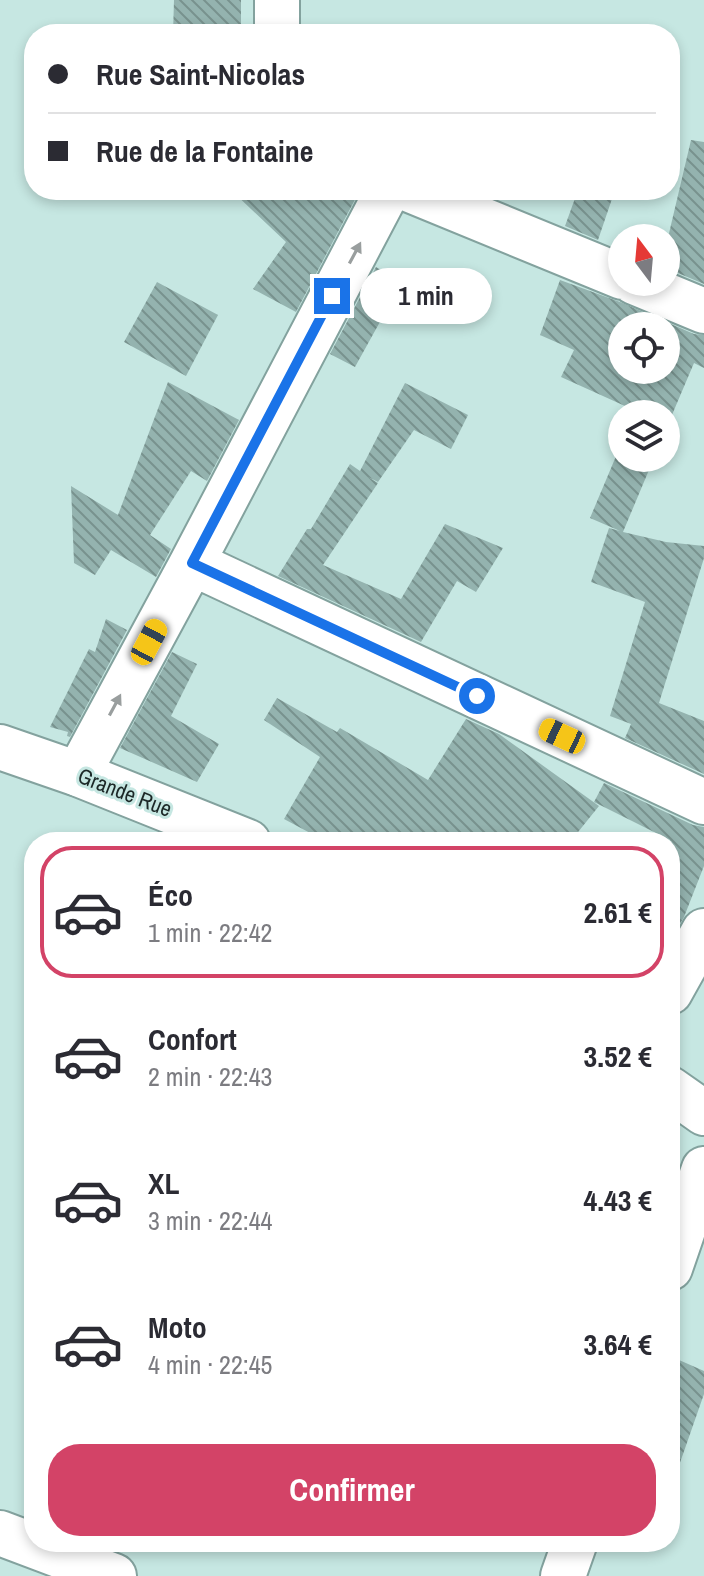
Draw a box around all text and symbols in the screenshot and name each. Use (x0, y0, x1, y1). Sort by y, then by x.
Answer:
text: Rue Saint-Nicolas (96, 54, 305, 94)
text: Rue de la Fontaine (96, 131, 314, 171)
north arrow (608, 224, 680, 296)
map controls (608, 224, 680, 472)
one-way arrow (349, 241, 362, 264)
callout: 1 min (360, 268, 492, 324)
route end (314, 278, 350, 314)
text: 1 min (398, 278, 454, 313)
button: locate (608, 312, 680, 384)
button: layers (608, 400, 680, 472)
car (127, 615, 171, 669)
route start (459, 678, 495, 714)
one-way arrow (108, 694, 122, 716)
car (535, 715, 589, 757)
street label: Grande Rue (74, 760, 176, 824)
text: Éco (148, 875, 193, 915)
icon: car (52, 876, 124, 948)
text: 2.61 € (584, 892, 652, 932)
text: 1 min · 22:42 (148, 915, 272, 950)
text: Confort (148, 1019, 237, 1059)
icon: car (52, 1020, 124, 1092)
text: 3.52 € (584, 1036, 652, 1076)
text: 2 min · 22:43 (148, 1059, 272, 1094)
text: XL (148, 1163, 179, 1203)
icon: car (52, 1164, 124, 1236)
text: 4.43 € (584, 1180, 652, 1220)
text: 3 min · 22:44 (148, 1203, 272, 1238)
text: Moto (148, 1307, 207, 1347)
icon: car (52, 1308, 124, 1380)
text: 3.64 € (584, 1324, 652, 1364)
text: 4 min · 22:45 (148, 1347, 272, 1382)
button: Confirmer (48, 1444, 656, 1536)

